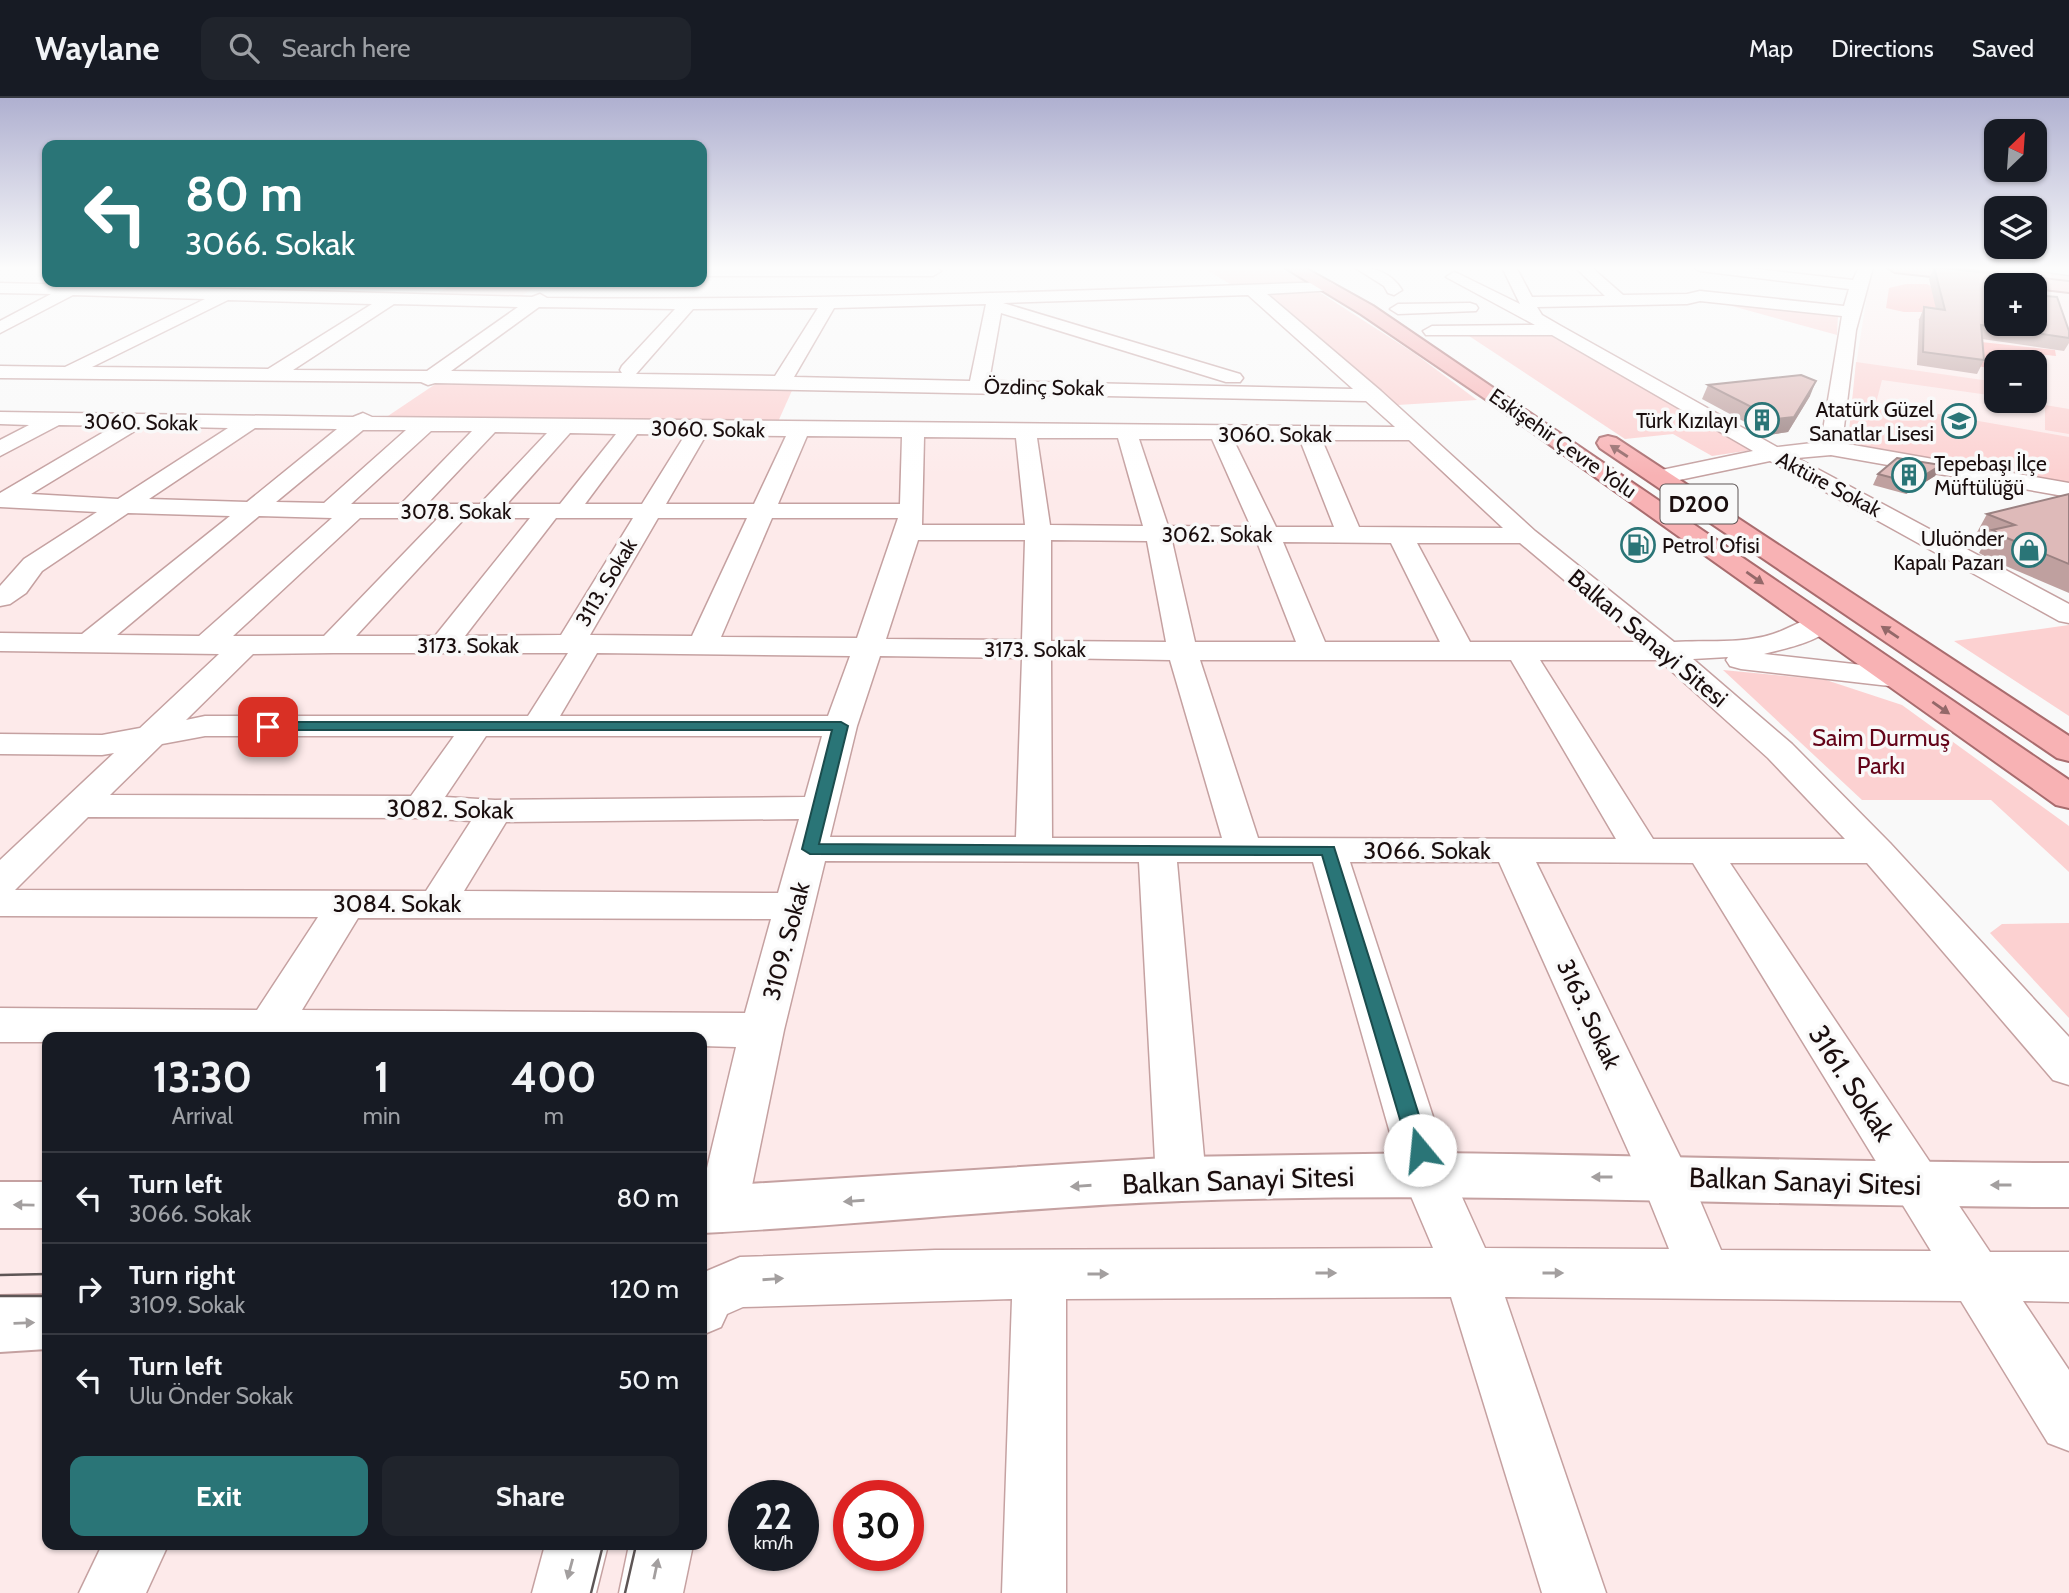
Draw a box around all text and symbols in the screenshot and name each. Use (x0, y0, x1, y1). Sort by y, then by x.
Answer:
search box (201, 17, 691, 80)
text: Waylane (35, 28, 159, 68)
icon: search (225, 29, 263, 67)
text: Search here (281, 32, 411, 64)
text: Map (1749, 34, 1793, 63)
text: Directions (1831, 34, 1934, 63)
text: Saved (1972, 34, 2034, 63)
north arrow (1984, 119, 2048, 182)
map controls (1984, 119, 2047, 413)
text: 80 m (185, 164, 303, 223)
icon: left (70, 168, 161, 259)
button: layers (1984, 196, 2047, 259)
text: 3066. Sokak (185, 224, 355, 263)
button: + (1984, 273, 2047, 336)
button: − (1984, 350, 2047, 413)
street label: Özdinç Sokak (984, 373, 1105, 401)
street label: Eskişehir Çevre Yolu (1485, 383, 1641, 503)
place label: Atatürk Güzel Sanatlar Lisesi (1809, 397, 1934, 446)
building icon: Türk Kızılayı (1743, 401, 1781, 439)
school or university icon: Atatürk Güzel Sanatlar Lisesi (1940, 402, 1978, 440)
place label: Türk Kızılayı (1636, 408, 1738, 433)
street label: 3060. Sokak (84, 409, 199, 436)
street label: 3060. Sokak (651, 416, 766, 443)
street label: 3060. Sokak (1218, 422, 1333, 447)
one-way arrow (1610, 444, 1629, 457)
street label: Aktüre Sokak (1772, 446, 1886, 522)
place label: Tepebaşı İlçe Müftülüğü (1934, 451, 2047, 500)
building icon: Tepebaşı İlçe Müftülüğü (1890, 456, 1928, 494)
road number: D200 (1660, 484, 1738, 524)
street label: 3078. Sokak (401, 499, 512, 524)
street label: 3062. Sokak (1162, 522, 1273, 547)
fuel station icon: Petrol Ofisi (1619, 526, 1657, 564)
place label: Uluönder Kapalı Pazarı (1893, 526, 2004, 575)
shop icon: Uluönder Kapalı Pazarı (2010, 531, 2048, 569)
street label: 3113. Sokak (570, 533, 642, 630)
place label: Petrol Ofisi (1662, 533, 1760, 558)
street label: Balkan Sanayi Sitesi (1562, 563, 1734, 713)
one-way arrow (1746, 571, 1764, 585)
one-way arrow (1880, 625, 1900, 638)
street label: 3173. Sokak (417, 633, 519, 658)
street label: 3173. Sokak (984, 637, 1086, 662)
pin (238, 697, 298, 757)
one-way arrow (1932, 701, 1950, 715)
icon: arrive (249, 708, 287, 746)
park label: Saim Durmuş Parkı (1812, 723, 1950, 780)
street label: 3082. Sokak (386, 793, 514, 825)
street label: 3066. Sokak (1363, 836, 1491, 865)
street label: 3109. Sokak (756, 878, 816, 1003)
street label: 3084. Sokak (333, 889, 461, 918)
street label: 3163. Sokak (1551, 954, 1627, 1074)
street label: 3161. Sokak (1802, 1019, 1902, 1148)
text: 13:30 (152, 1051, 252, 1103)
text: 1 (374, 1051, 389, 1103)
text: 400 (511, 1051, 597, 1103)
text: Arrival (172, 1102, 233, 1130)
text: min (363, 1102, 401, 1130)
text: m (544, 1102, 564, 1130)
position arrow (1383, 1113, 1457, 1187)
street label: Balkan Sanayi Sitesi (1121, 1159, 1355, 1201)
street label: Balkan Sanayi Sitesi (1688, 1160, 1922, 1202)
text: Turn left (129, 1168, 222, 1200)
one-way arrow (1591, 1171, 1613, 1183)
icon: left (70, 1179, 108, 1217)
one-way arrow (1990, 1179, 2012, 1191)
one-way arrow (1069, 1181, 1091, 1192)
text: 80 m (616, 1182, 679, 1214)
one-way arrow (842, 1196, 864, 1207)
one-way arrow (12, 1199, 34, 1211)
text: 3066. Sokak (129, 1200, 251, 1228)
text: Turn right (129, 1259, 235, 1291)
one-way arrow (1315, 1267, 1337, 1279)
one-way arrow (1543, 1267, 1565, 1279)
one-way arrow (1088, 1268, 1110, 1280)
icon: right (70, 1270, 108, 1308)
text: 120 m (610, 1273, 679, 1305)
one-way arrow (762, 1273, 784, 1284)
text: 3109. Sokak (129, 1291, 245, 1319)
one-way arrow (13, 1317, 35, 1328)
text: Turn left (129, 1350, 222, 1382)
icon: left (70, 1361, 108, 1399)
text: 50 m (618, 1364, 679, 1396)
text: Ulu Önder Sokak (129, 1382, 293, 1410)
button: Exit (70, 1456, 368, 1536)
button: Share (382, 1456, 679, 1536)
speed limit sign: 30 (833, 1480, 924, 1571)
text: 22 (755, 1495, 792, 1538)
text: km/h (754, 1532, 793, 1554)
one-way arrow (651, 1558, 662, 1580)
one-way arrow (565, 1559, 575, 1580)

